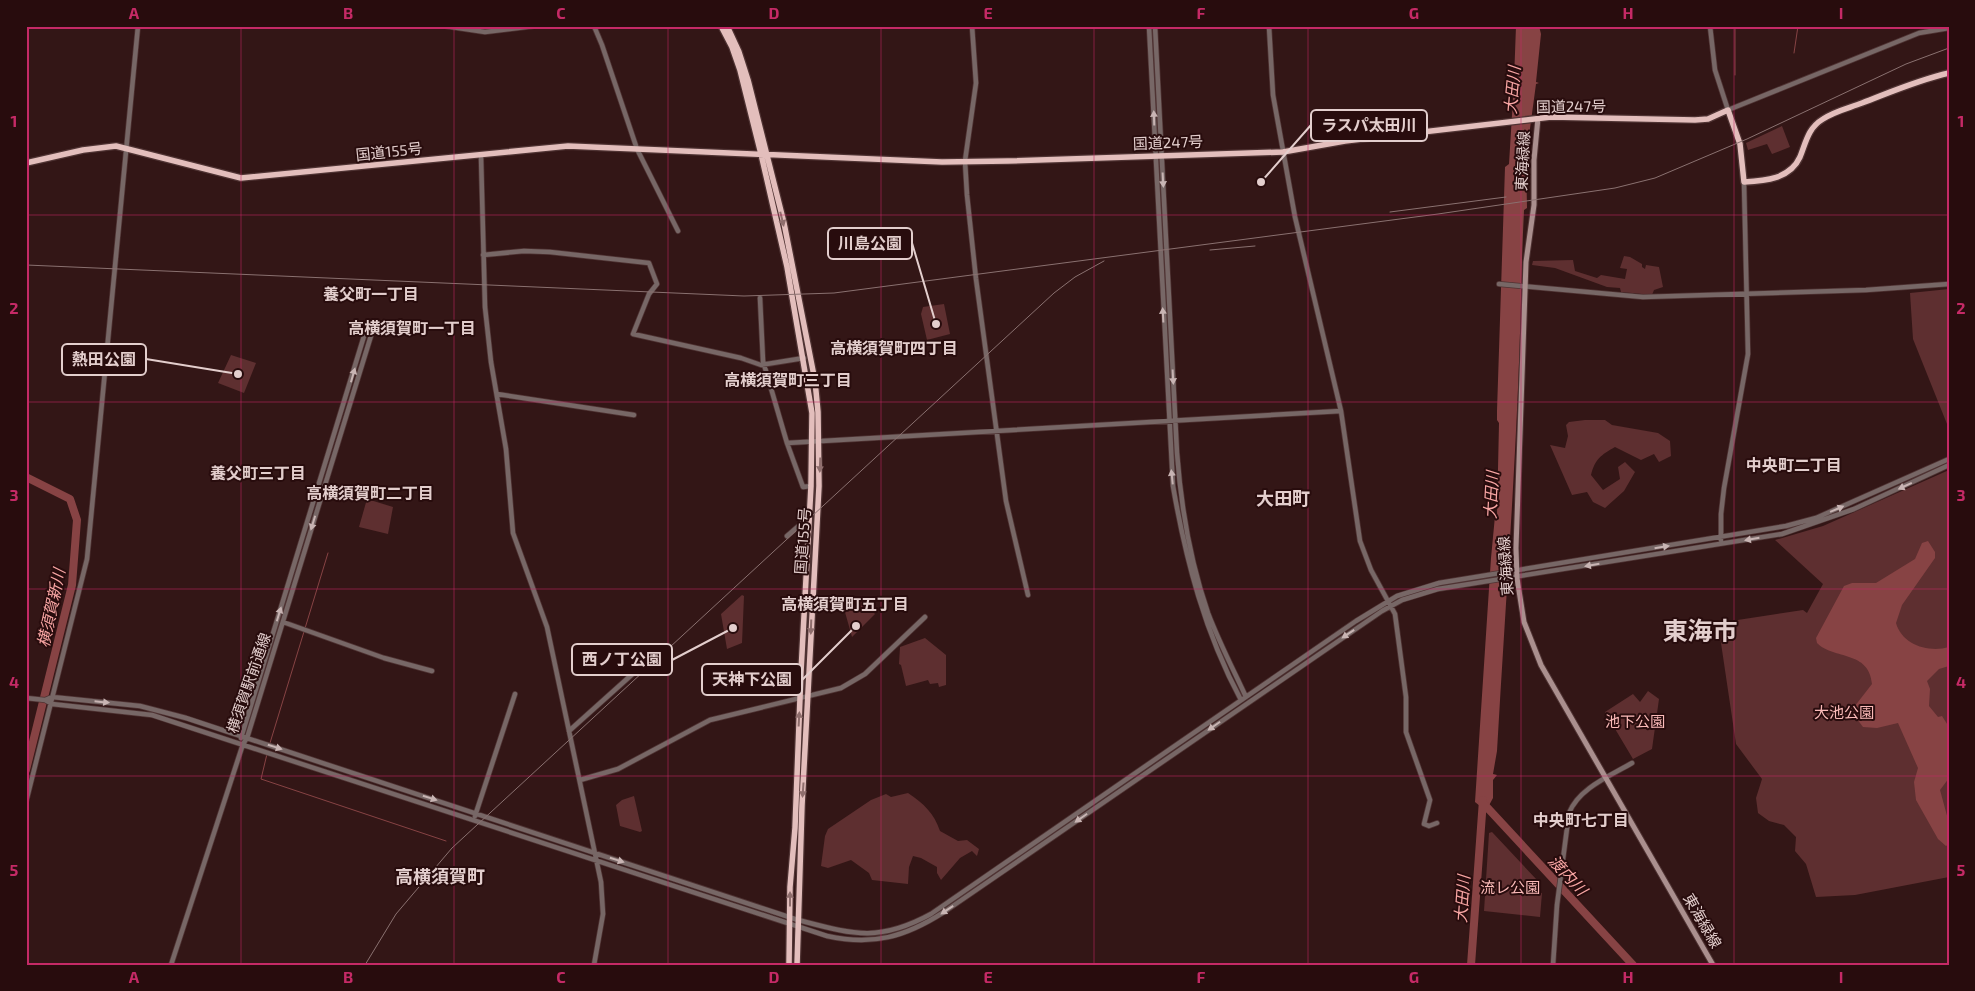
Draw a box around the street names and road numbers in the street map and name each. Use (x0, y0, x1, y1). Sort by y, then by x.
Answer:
street label: 国道247号 (1536, 96, 1606, 116)
street label: 東海緑線 (1511, 131, 1533, 191)
street label: 国道247号 (1133, 132, 1203, 152)
street label: 国道155号 (355, 139, 423, 163)
street label: 国道155号 (791, 507, 813, 575)
street label: 東海緑線 (1494, 536, 1516, 597)
street label: 横須賀駅前通線 (222, 630, 274, 735)
street label: 東海緑線 (1680, 890, 1726, 951)

